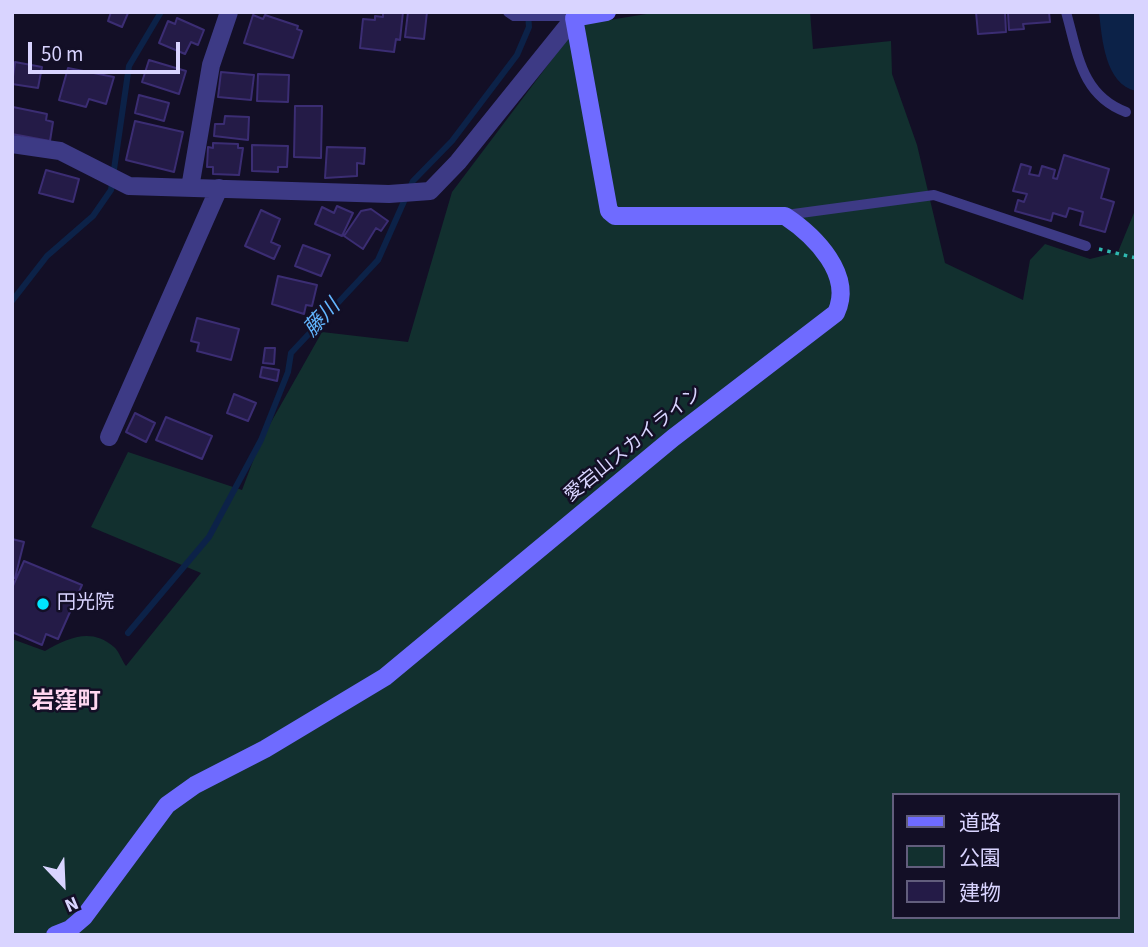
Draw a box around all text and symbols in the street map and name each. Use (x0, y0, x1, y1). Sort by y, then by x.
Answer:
scale bar (32, 28, 184, 72)
text: 50 m (41, 39, 83, 69)
water label: 藤川 (299, 295, 347, 343)
street label: 愛宕山スカイライン (560, 382, 708, 508)
place label: 円光院 (57, 593, 114, 615)
marker: 円光院 (35, 596, 51, 612)
district label: 岩窪町 (32, 689, 100, 717)
legend (892, 793, 1120, 919)
text: 道路 (959, 808, 1001, 838)
text: 公園 (959, 843, 1001, 873)
north arrow (28, 849, 98, 919)
text: 建物 (959, 878, 1001, 908)
text: N (60, 889, 83, 919)

